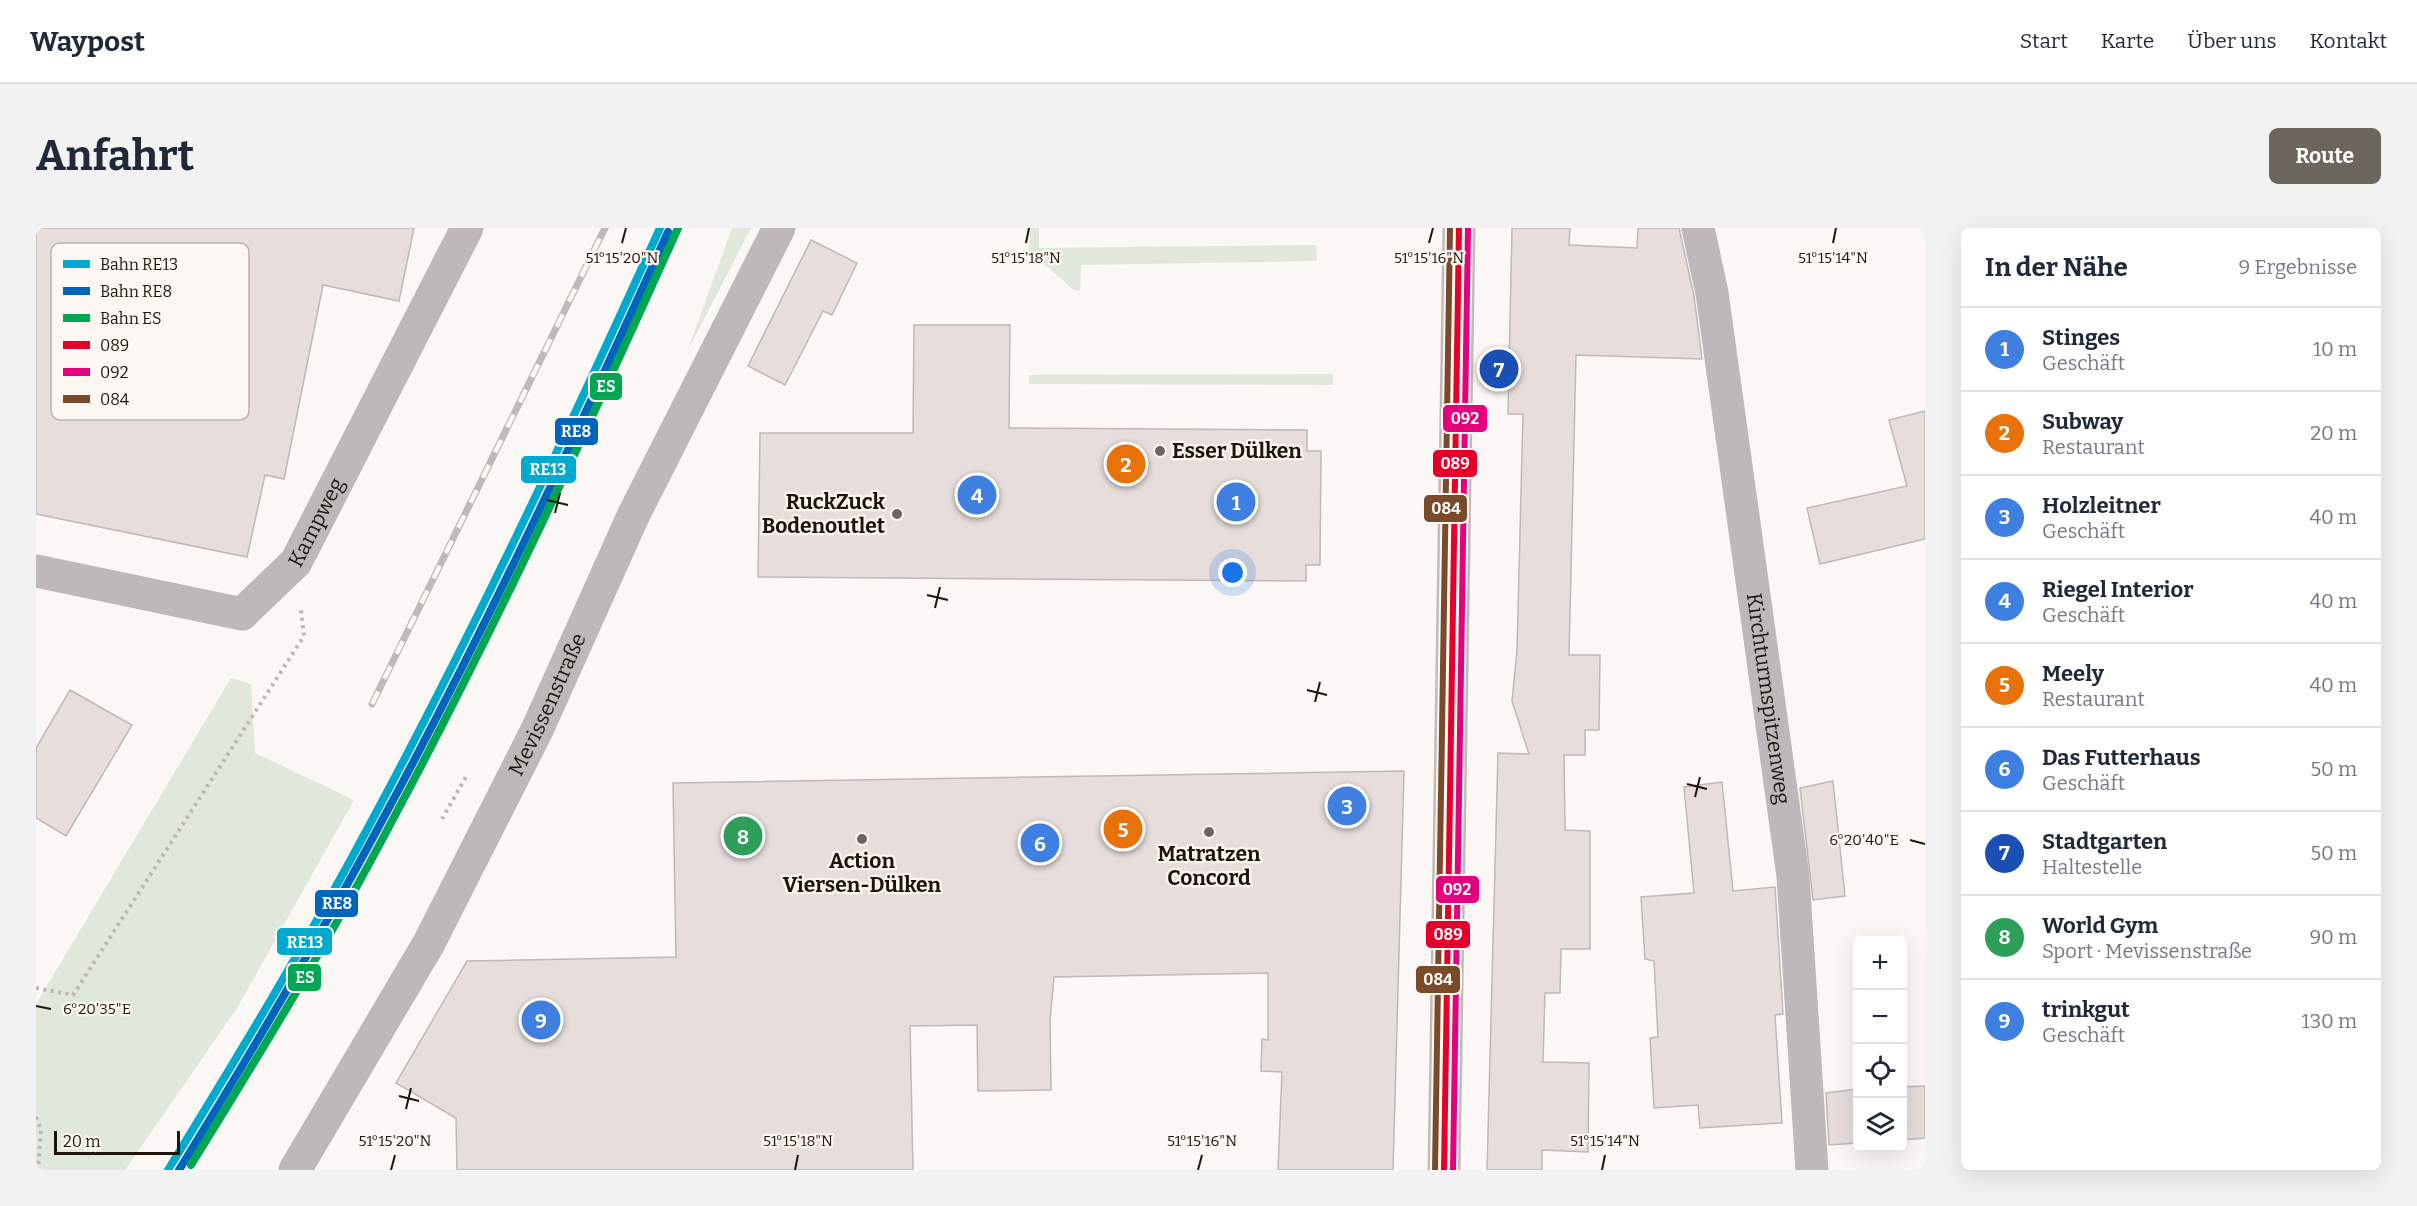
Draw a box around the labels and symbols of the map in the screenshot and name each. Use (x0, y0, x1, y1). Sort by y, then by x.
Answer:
legend (51, 243, 249, 420)
text: 51°15'20"N (586, 249, 659, 267)
text: 51°15'18"N (991, 249, 1061, 267)
text: 51°15'16"N (1394, 249, 1464, 267)
text: 51°15'14"N (1798, 249, 1868, 267)
text: Bahn RE13 (100, 255, 178, 274)
text: Bahn RE8 (100, 282, 172, 301)
text: Bahn ES (100, 309, 162, 328)
text: 089 (100, 336, 129, 355)
pin: 7 (1480, 346, 1518, 392)
text: 092 (100, 363, 128, 382)
line badge: ES (589, 372, 623, 401)
text: ES (596, 377, 616, 396)
text: 084 (100, 390, 130, 409)
line badge: 092 (1442, 404, 1488, 433)
text: 092 (1451, 409, 1479, 428)
line badge: RE8 (554, 417, 599, 446)
text: RE8 (561, 422, 591, 441)
place label: Esser Dülken (1172, 438, 1302, 464)
pin: 2 (1106, 442, 1146, 486)
marker: Esser Dülken (1153, 444, 1167, 458)
line badge: 089 (1432, 449, 1478, 478)
text: 089 (1440, 454, 1470, 473)
line badge: RE13 (520, 455, 577, 484)
text: RE13 (530, 460, 566, 479)
pin: 4 (958, 472, 996, 518)
street label: Kampweg (283, 473, 350, 572)
pin: 1 (1216, 480, 1256, 524)
place label: RuckZuck Bodenoutlet (762, 489, 886, 539)
line badge: 084 (1423, 494, 1468, 523)
text: 084 (1431, 499, 1461, 518)
marker: RuckZuck Bodenoutlet (890, 507, 904, 521)
your location (1218, 558, 1247, 587)
street label: Kirchturmspitzenweg (1741, 591, 1796, 806)
street label: Mevissenstraße (503, 629, 592, 780)
pin: 3 (1328, 784, 1366, 828)
pin: 5 (1104, 806, 1142, 852)
pin: 8 (724, 814, 762, 858)
pin: 6 (1020, 820, 1060, 866)
marker: Matratzen Concord (1202, 825, 1216, 839)
text: 6°20'40"E (1829, 831, 1899, 849)
marker: Action Viersen-Dülken (855, 832, 869, 846)
place label: Matratzen Concord (1157, 841, 1261, 891)
place label: Action Viersen-Dülken (783, 848, 942, 898)
line badge: 092 (1435, 875, 1480, 904)
text: 092 (1443, 880, 1471, 899)
line badge: RE8 (314, 889, 359, 918)
text: RE8 (322, 894, 352, 913)
line badge: 089 (1425, 920, 1471, 949)
text: 089 (1433, 925, 1463, 944)
line badge: RE13 (276, 927, 333, 956)
text: RE13 (287, 933, 323, 952)
line badge: ES (287, 963, 322, 992)
line badge: 084 (1415, 965, 1461, 994)
text: ES (295, 968, 315, 987)
text: 084 (1423, 970, 1453, 989)
pin: 9 (522, 998, 560, 1042)
text: 6°20'35"E (63, 1000, 131, 1018)
scale bar (54, 1128, 180, 1156)
text: 51°15'20"N (359, 1132, 432, 1150)
text: 51°15'18"N (763, 1132, 833, 1150)
text: 51°15'16"N (1167, 1132, 1237, 1150)
text: 51°15'14"N (1570, 1132, 1640, 1150)

